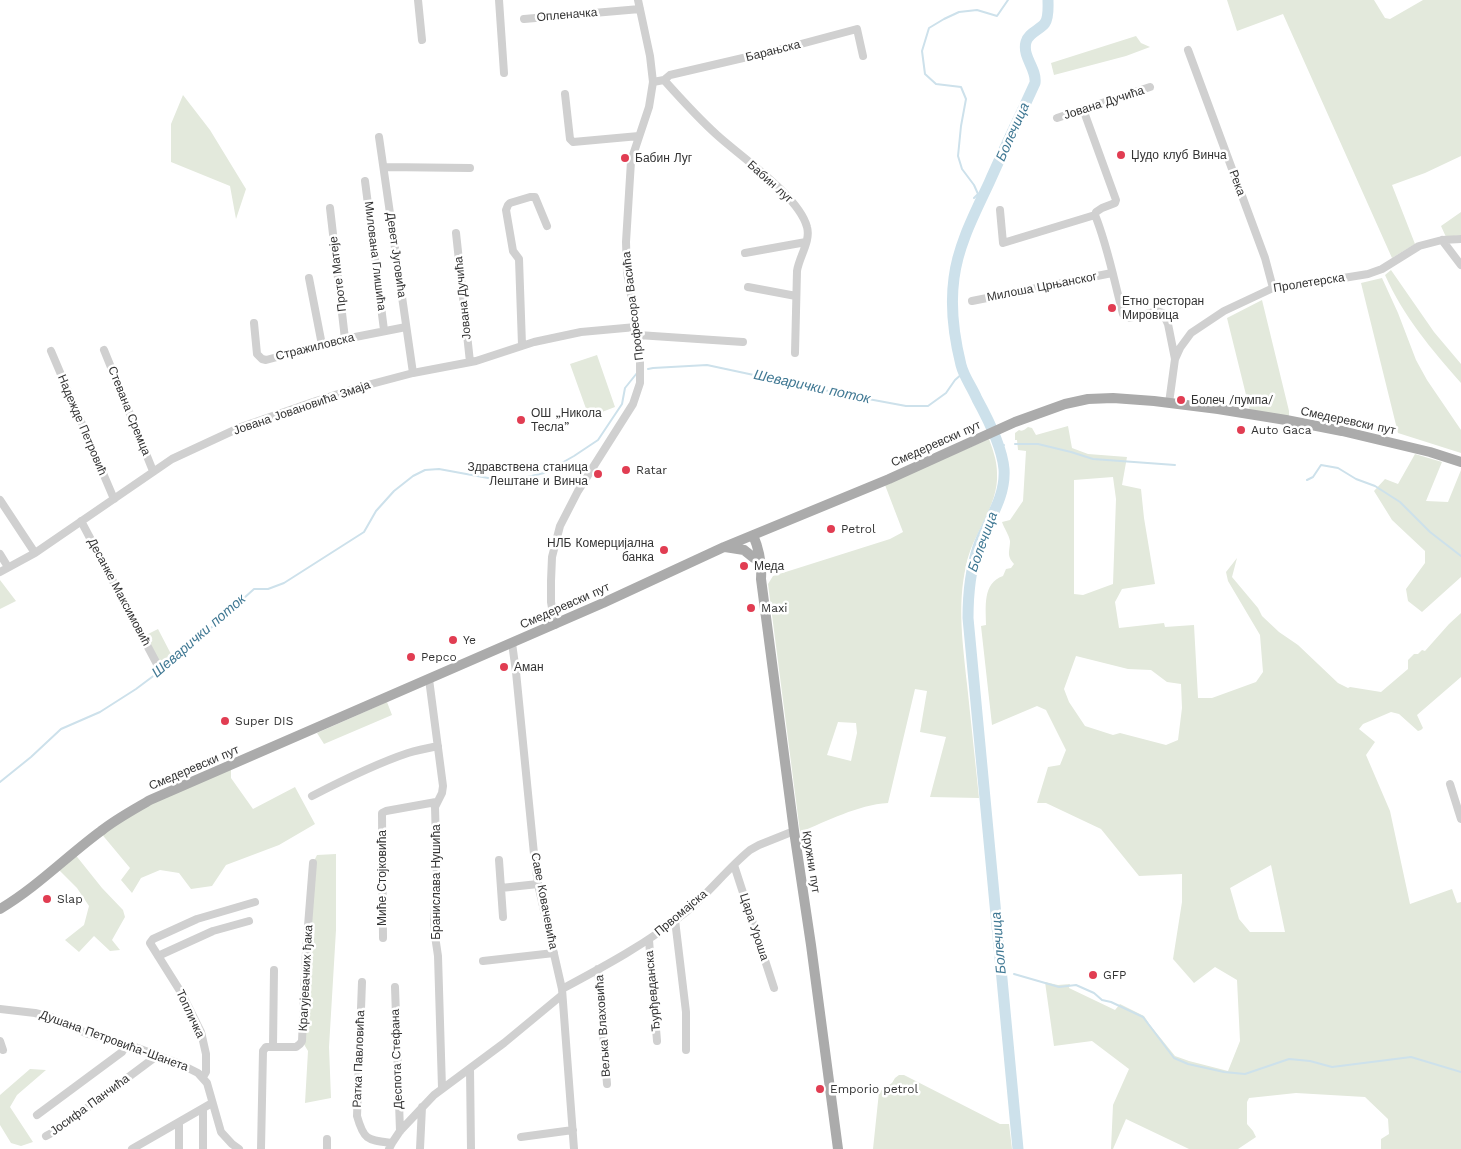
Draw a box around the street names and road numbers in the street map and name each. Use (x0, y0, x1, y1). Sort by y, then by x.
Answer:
street label: Опленачка (536, 5, 598, 25)
street label: Барањска (744, 37, 802, 65)
street label: Јована Дучића (1062, 83, 1146, 123)
street label: Бабин луг (744, 158, 796, 206)
street label: Река (1226, 168, 1248, 198)
street label: Милована Глишића (361, 201, 389, 311)
street label: Девет Југовића (383, 211, 409, 299)
street label: Проте Матеје (326, 236, 350, 312)
street label: Професора Васића (619, 251, 647, 361)
street label: Јована Дучића (451, 256, 475, 340)
street label: Милоша Црњанског (986, 269, 1098, 305)
street label: Пролетерска (1272, 270, 1346, 296)
street label: Стражиловска (274, 330, 356, 364)
street label: Стевана Сремца (105, 364, 153, 458)
street label: Надежде Петровић (54, 372, 110, 478)
street label: Јована Јовановића Змаја (232, 378, 372, 438)
street label: Смедеревски пут (1299, 404, 1397, 438)
street label: Смедеревски пут (889, 418, 983, 470)
street label: Десанке Максимовић (85, 536, 153, 648)
street label: Смедеревски пут (518, 580, 612, 632)
street label: Смедеревски пут (147, 742, 241, 794)
street label: Бранислава Нушића (429, 824, 443, 940)
street label: Миће Стојковића (375, 830, 389, 926)
street label: Кружни пут (799, 830, 823, 894)
street label: Саве Ковачевића (528, 851, 560, 951)
street label: Првомајска (652, 887, 710, 939)
street label: Цара Уроша (736, 891, 772, 963)
street label: Крагујевачких ђака (296, 924, 316, 1032)
street label: Ђурђевданска (642, 950, 664, 1032)
street label: Вељка Влаховића (592, 974, 614, 1078)
street label: Топличка (173, 988, 207, 1040)
street label: Душана Петровића-Шанета (38, 1007, 190, 1075)
street label: Деспота Стефана (388, 1009, 406, 1109)
street label: Ратка Павловића (350, 1010, 368, 1108)
street label: Јосифа Панчића (48, 1071, 132, 1139)

